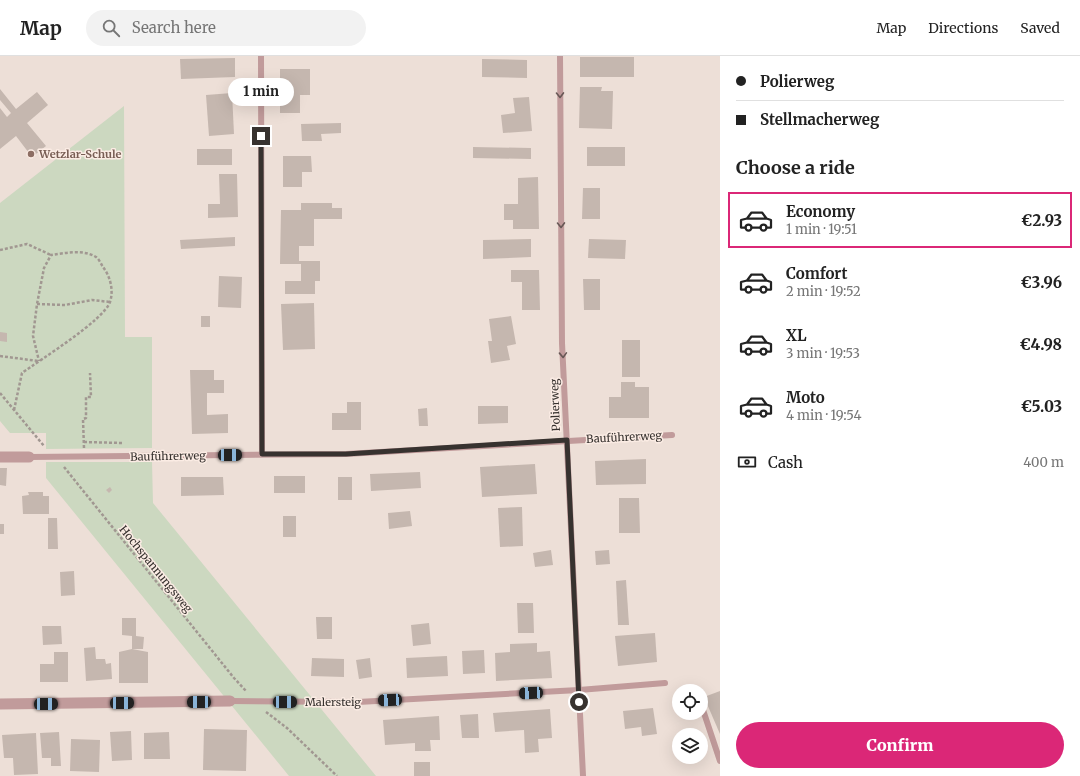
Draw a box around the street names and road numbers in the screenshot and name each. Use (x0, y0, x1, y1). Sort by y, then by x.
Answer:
street label: Polierweg (547, 378, 563, 432)
street label: Bauführerweg (586, 428, 663, 446)
street label: Bauführerweg (130, 448, 206, 464)
street label: Hochspannungsweg (117, 523, 196, 616)
street label: Malersteig (305, 695, 361, 709)

